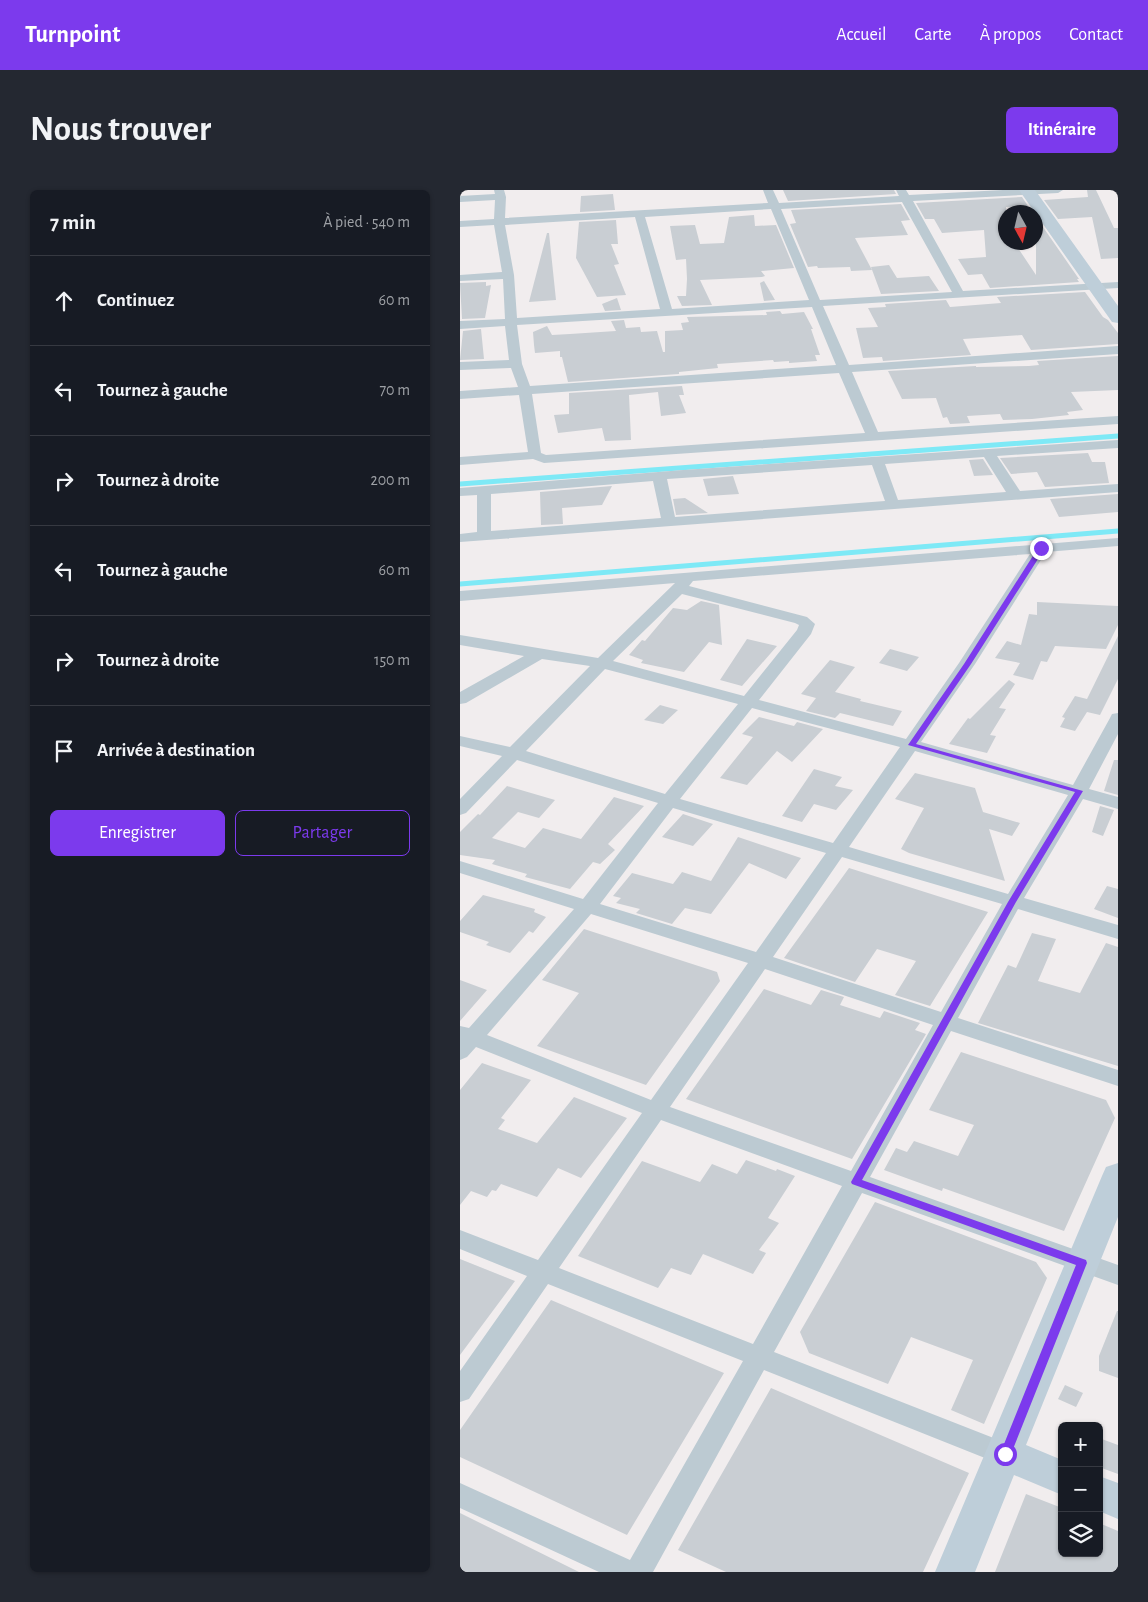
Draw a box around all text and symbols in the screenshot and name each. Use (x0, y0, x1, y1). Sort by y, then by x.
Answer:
text: Turnpoint (25, 23, 120, 47)
text: Accueil (836, 26, 887, 44)
text: Carte (915, 26, 952, 44)
text: À propos (980, 26, 1041, 44)
text: Contact (1069, 26, 1123, 44)
button: Itinéraire (1006, 107, 1118, 153)
text: Nous trouver (30, 112, 211, 147)
north arrow (998, 205, 1043, 250)
text: 7 min (50, 212, 96, 233)
text: À pied · 540 m (323, 214, 410, 230)
icon: ahead (50, 287, 78, 315)
text: Continuez (97, 291, 174, 310)
text: 60 m (379, 292, 410, 308)
icon: left (50, 377, 78, 405)
text: Tournez à gauche (97, 381, 228, 400)
text: 70 m (379, 382, 410, 398)
icon: right (50, 467, 78, 495)
text: Tournez à droite (97, 471, 219, 490)
text: 200 m (370, 472, 410, 488)
route end (1030, 537, 1053, 560)
icon: left (50, 557, 78, 585)
text: Tournez à gauche (97, 561, 228, 580)
text: 60 m (379, 562, 410, 578)
icon: right (50, 647, 78, 675)
text: Tournez à droite (97, 651, 219, 670)
text: 150 m (374, 652, 410, 668)
icon: arrive (50, 737, 78, 765)
text: Arrivée à destination (97, 741, 255, 760)
button: Enregistrer (50, 810, 225, 856)
button: Partager (235, 810, 410, 856)
map controls (1058, 1422, 1103, 1557)
button: + (1058, 1422, 1103, 1467)
route start (994, 1443, 1017, 1466)
button: − (1058, 1467, 1103, 1512)
button: layers (1058, 1512, 1103, 1557)

